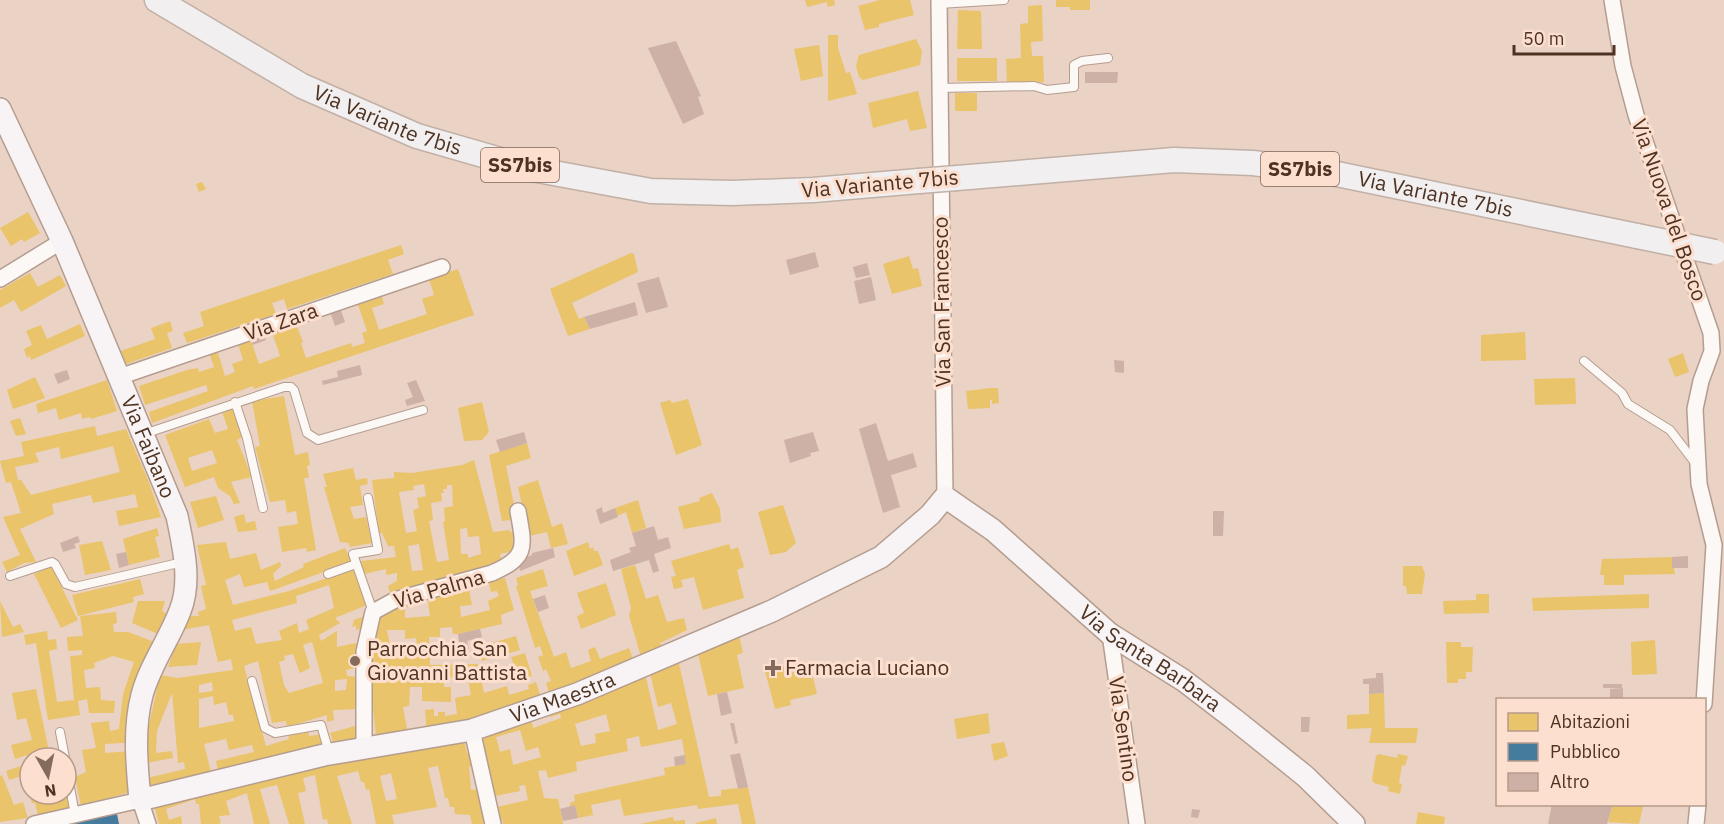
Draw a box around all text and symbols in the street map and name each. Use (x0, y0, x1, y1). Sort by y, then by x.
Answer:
scale bar (1514, 18, 1614, 56)
text: 50 m (1523, 27, 1565, 50)
street label: Via Variante 7bis (309, 78, 465, 161)
street label: Via Nuova del Bosco (1626, 115, 1714, 305)
road number: SS7bis (481, 148, 559, 182)
road number: SS7bis (1261, 152, 1339, 186)
street label: Via Variante 7bis (800, 162, 960, 204)
street label: Via Variante 7bis (1355, 164, 1516, 223)
street label: Via San Francesco (926, 216, 956, 388)
street label: Via Zara (240, 295, 321, 347)
street label: Via Faibano (115, 391, 183, 502)
street label: Via Palma (390, 562, 487, 614)
street label: Via Santa Barbara (1074, 598, 1228, 717)
place label: Parrocchia San Giovanni Battista (367, 634, 527, 686)
place label: Farmacia Luciano (785, 653, 949, 681)
marker: Parrocchia San Giovanni Battista (348, 654, 362, 668)
marker: Farmacia Luciano (766, 661, 780, 675)
street label: Via Maestra (506, 664, 619, 729)
street label: Via Sentino (1103, 674, 1145, 783)
legend (1496, 698, 1706, 806)
text: Abitazioni (1550, 710, 1630, 733)
text: Pubblico (1550, 740, 1620, 763)
north arrow (18, 746, 78, 806)
text: Altro (1550, 770, 1589, 793)
text: N (43, 780, 58, 802)

